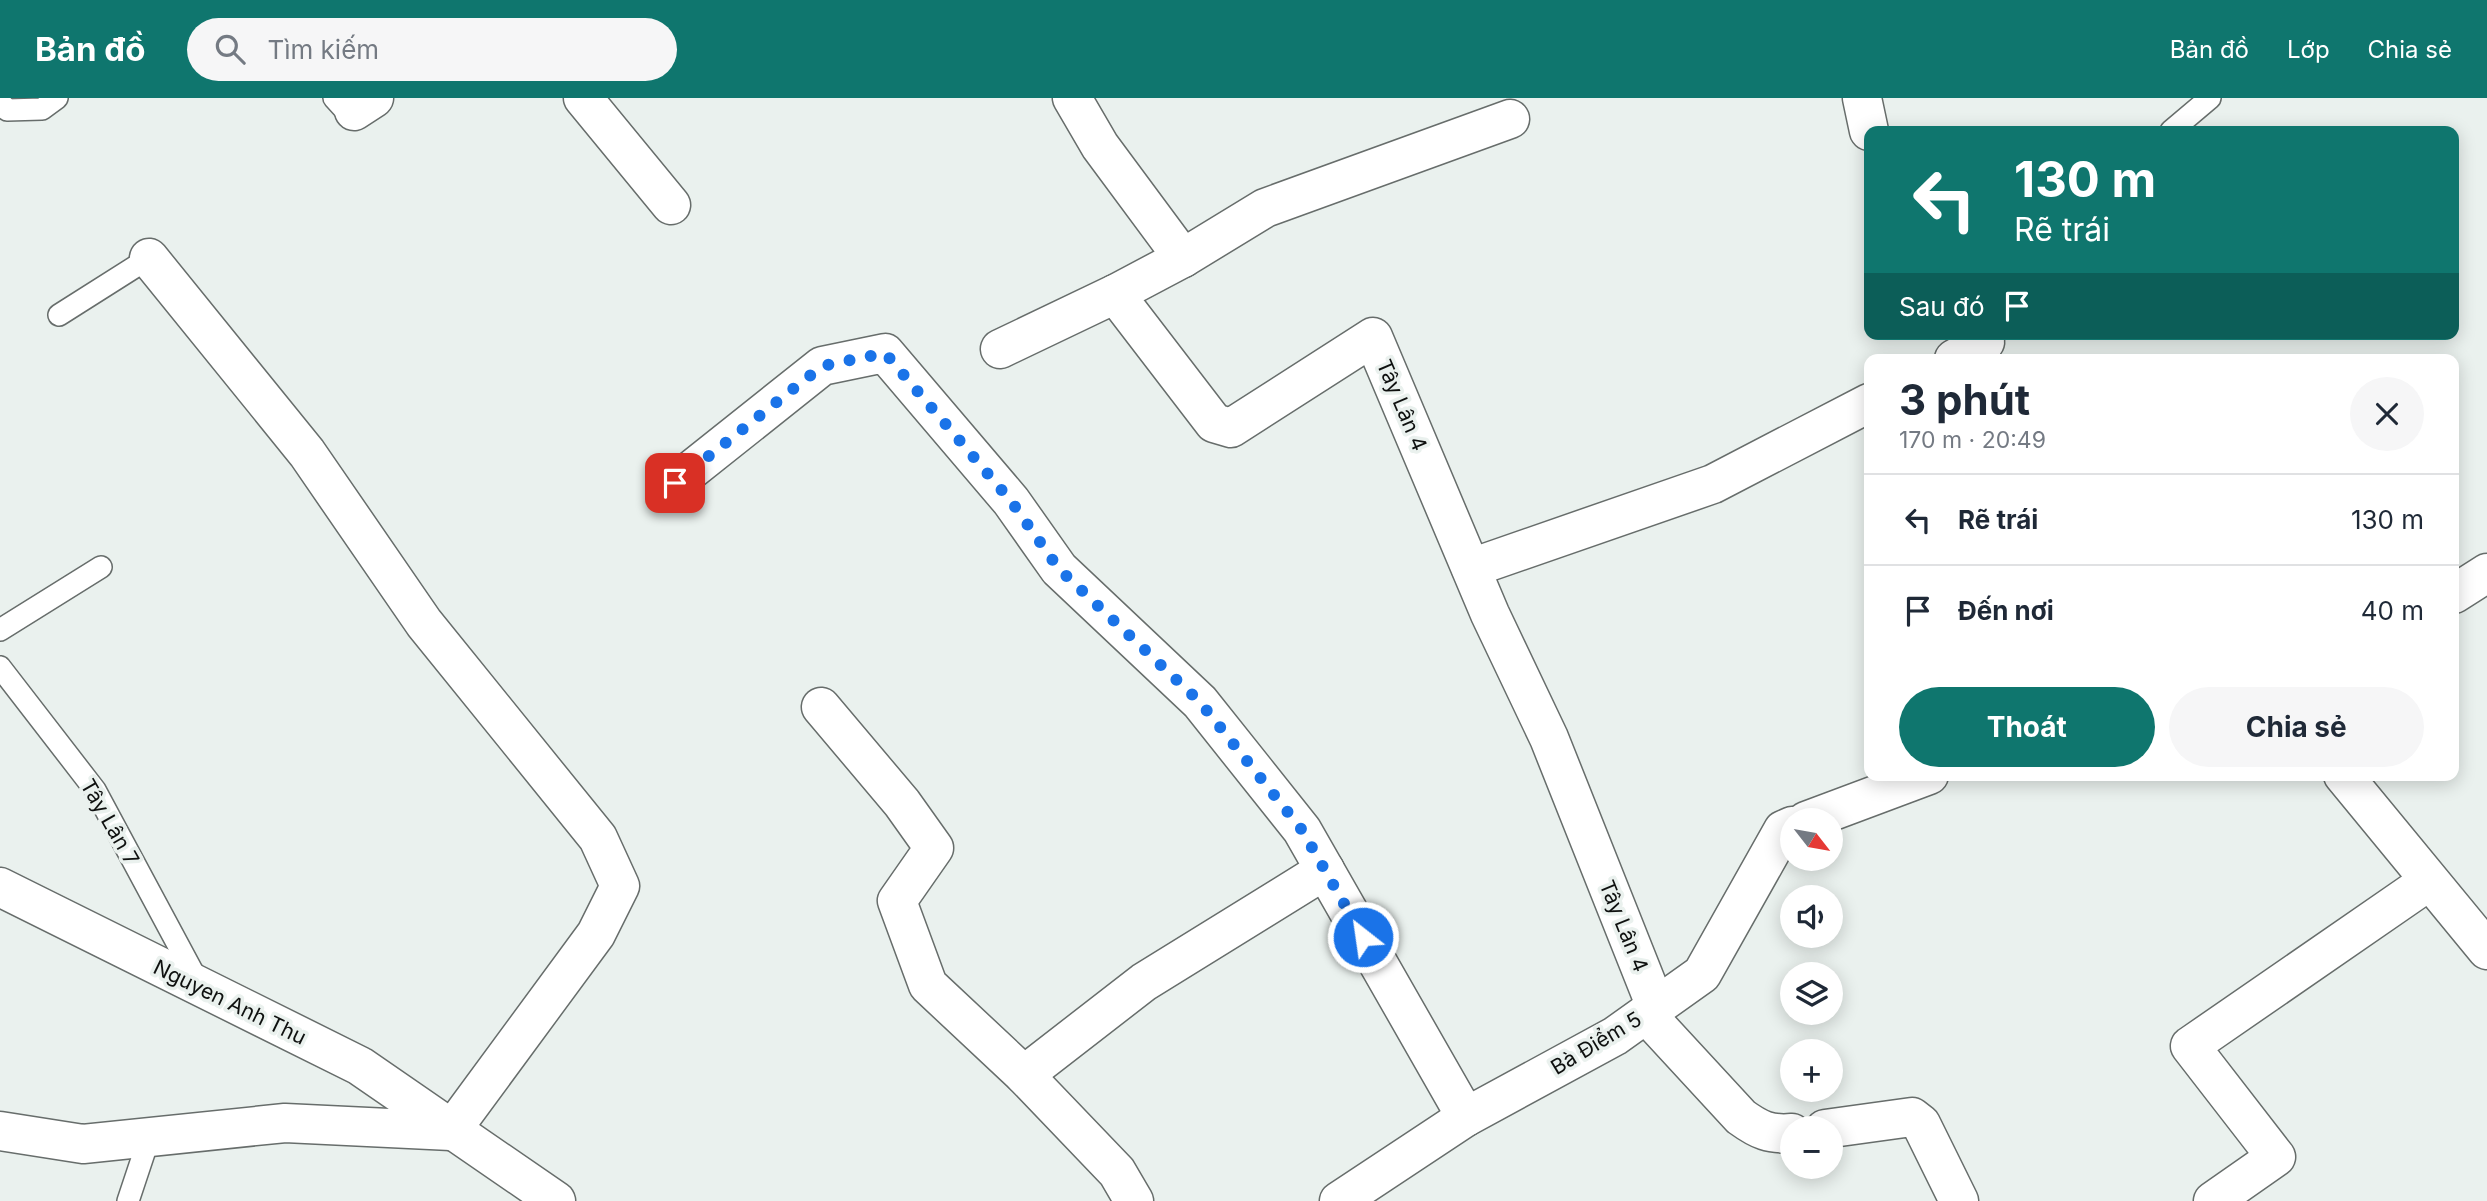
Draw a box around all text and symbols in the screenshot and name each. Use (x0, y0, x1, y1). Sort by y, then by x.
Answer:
search box (187, 18, 677, 81)
text: Bản đồ (35, 29, 145, 69)
icon: search (211, 30, 249, 68)
text: Tìm kiếm (267, 34, 379, 65)
text: Bản đồ (2170, 35, 2249, 64)
text: Lớp (2287, 35, 2330, 64)
text: Chia sẻ (2368, 35, 2452, 64)
text: 130 m (2014, 150, 2156, 209)
icon: left (1899, 154, 1990, 245)
text: Rẽ trái (2014, 210, 2110, 249)
icon: arrive (1998, 287, 2036, 325)
text: Sau đó (1899, 291, 1984, 322)
street label: Tây Lân 4 (1372, 356, 1432, 454)
text: 3 phút (1899, 374, 2030, 425)
button: close (2350, 377, 2424, 451)
text: 170 m · 20:49 (1899, 426, 2046, 454)
pin (645, 453, 705, 513)
icon: arrive (656, 464, 694, 502)
icon: left (1899, 501, 1937, 539)
text: Rẽ trái (1958, 504, 2038, 535)
text: 130 m (2351, 504, 2424, 535)
icon: arrive (1899, 592, 1937, 630)
text: Đến nơi (1958, 595, 2054, 626)
text: 40 m (2361, 595, 2424, 626)
button: Thoát (1899, 687, 2155, 767)
button: Chia sẻ (2169, 687, 2424, 767)
street label: Tây Lân 7 (75, 775, 145, 869)
north arrow (1780, 808, 1843, 872)
map controls (1780, 808, 1843, 1179)
street label: Tây Lân 4 (1594, 876, 1654, 976)
button: sound (1780, 885, 1843, 948)
position arrow (1326, 900, 1400, 974)
street label: Nguyen Anh Thu (150, 954, 310, 1050)
button: layers (1780, 962, 1843, 1025)
street label: Bà Điểm 5 (1546, 1006, 1646, 1080)
button: + (1780, 1039, 1843, 1102)
button: − (1780, 1116, 1843, 1179)

